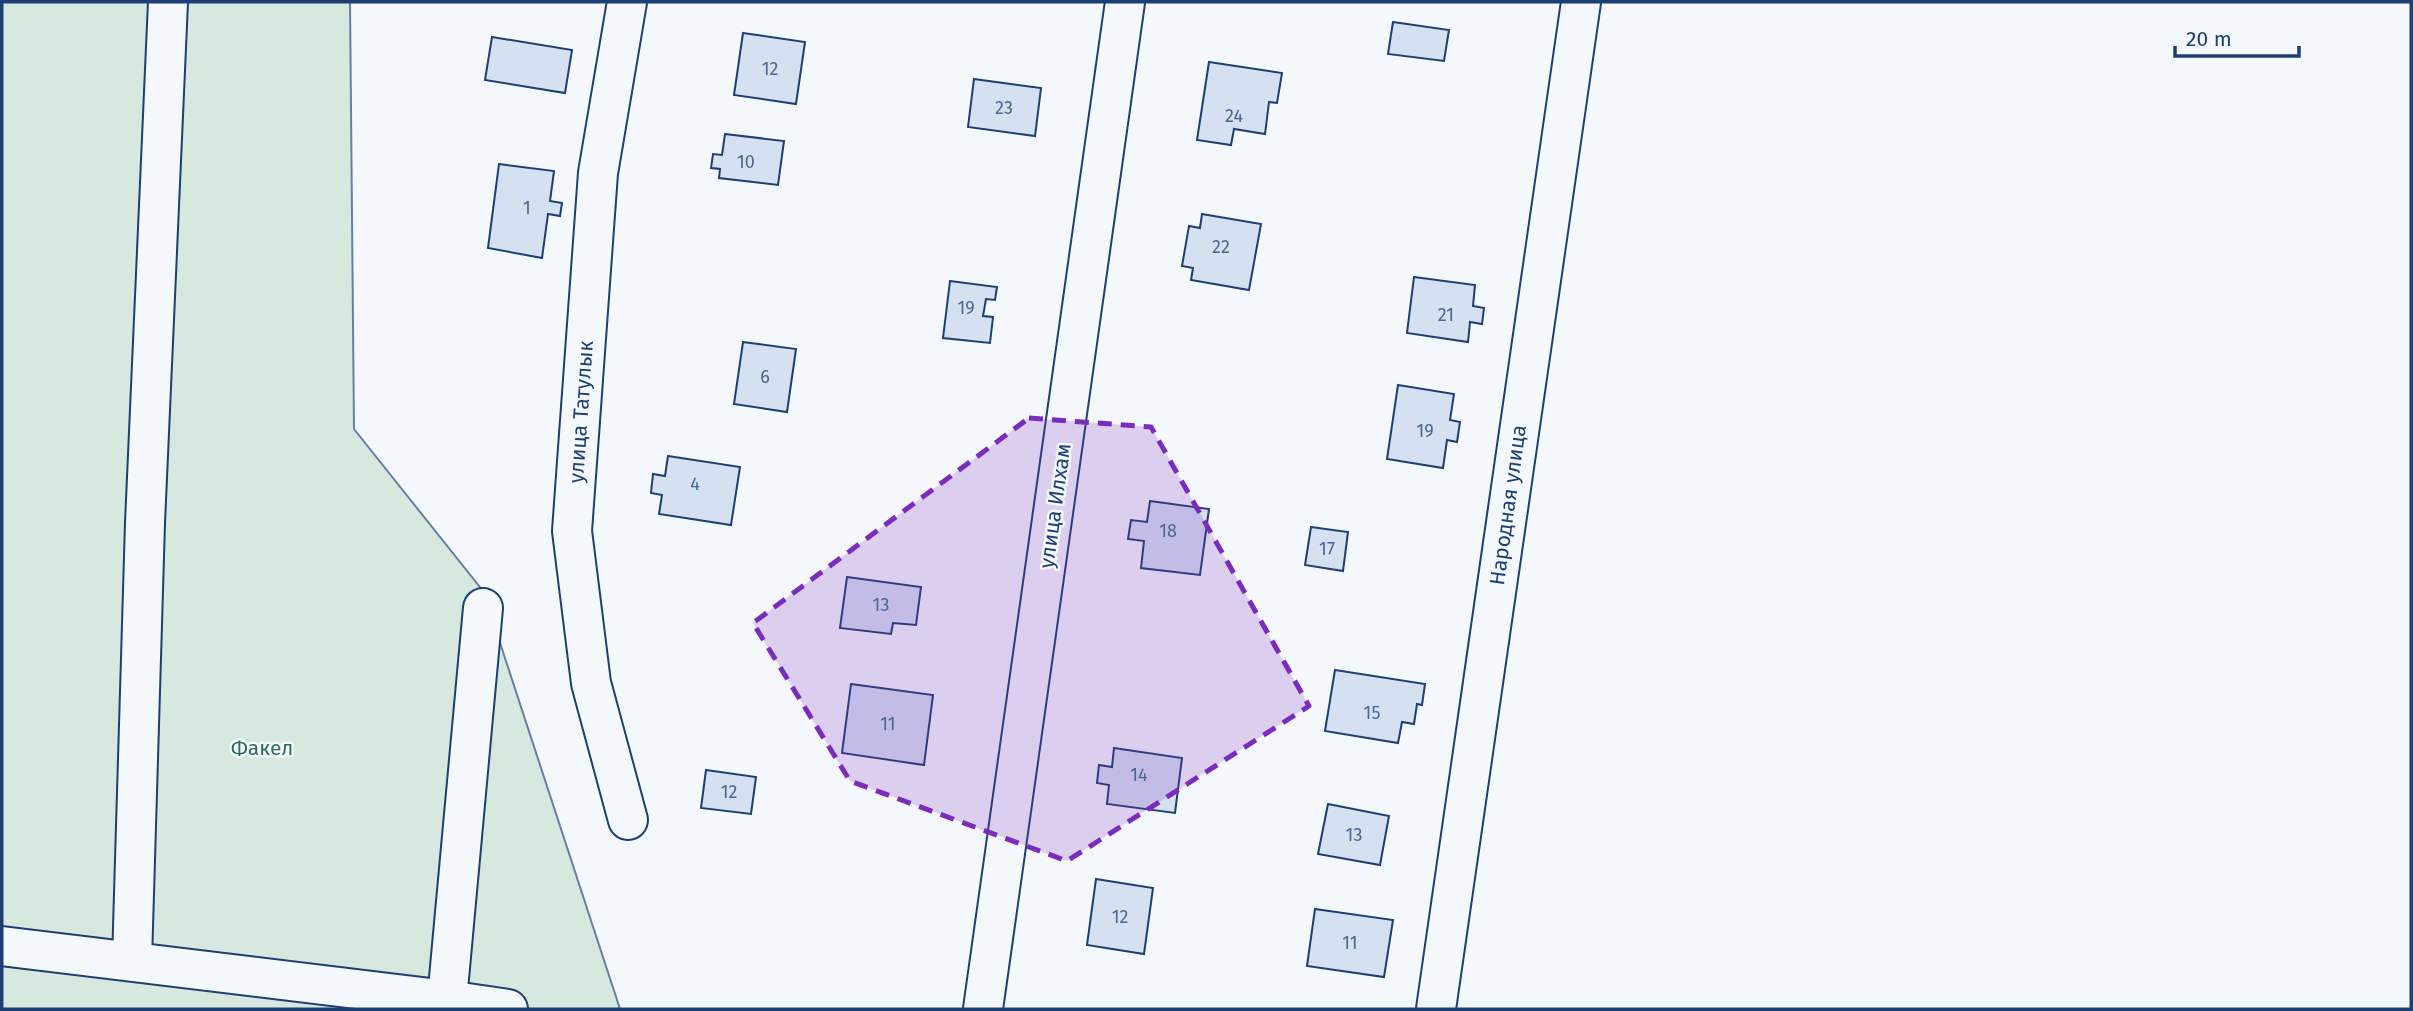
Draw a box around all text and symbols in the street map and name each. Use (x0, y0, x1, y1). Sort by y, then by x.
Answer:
scale bar (2175, 14, 2299, 58)
text: 20 m (2186, 26, 2232, 52)
house number: 12 (762, 58, 778, 80)
house number: 23 (995, 97, 1013, 119)
house number: 24 (1225, 105, 1243, 127)
house number: 10 (737, 151, 755, 173)
house number: 1 (523, 197, 531, 219)
house number: 22 (1212, 236, 1230, 258)
house number: 19 (957, 297, 975, 319)
house number: 21 (1438, 304, 1454, 326)
street label: улица Татулык (563, 340, 599, 484)
house number: 6 (760, 366, 770, 388)
house number: 19 (1416, 420, 1434, 442)
street label: Народная улица (1484, 423, 1532, 587)
street label: улица Илхам (1033, 442, 1077, 570)
house number: 4 (690, 473, 700, 495)
house number: 18 (1159, 520, 1177, 542)
house number: 17 (1319, 538, 1335, 560)
house number: 13 (873, 594, 889, 616)
house number: 15 (1364, 702, 1380, 724)
house number: 11 (880, 713, 896, 735)
park label: Факел (231, 735, 293, 761)
house number: 14 (1130, 764, 1148, 786)
house number: 12 (721, 781, 737, 803)
house number: 13 (1346, 824, 1362, 846)
house number: 12 (1112, 906, 1128, 928)
house number: 11 (1342, 932, 1358, 954)

